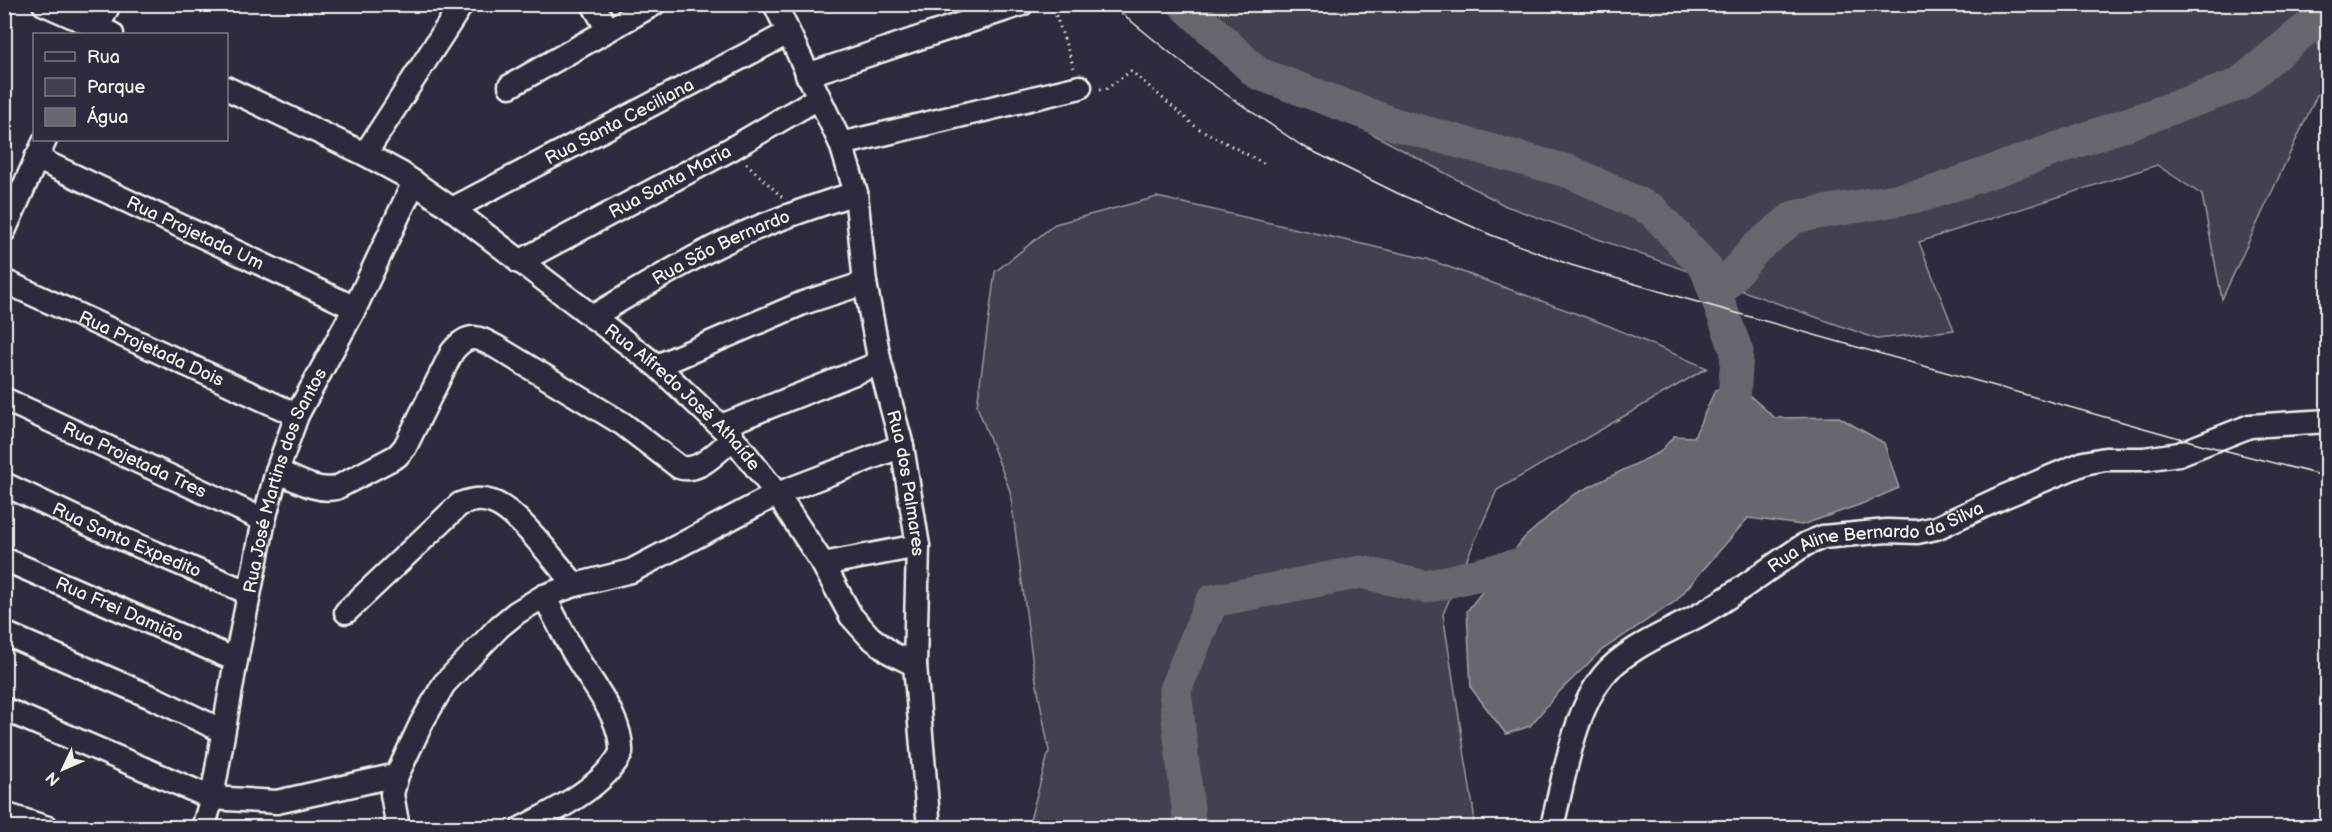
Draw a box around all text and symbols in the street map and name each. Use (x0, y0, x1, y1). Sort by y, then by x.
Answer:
legend (33, 33, 228, 141)
text: Rua (87, 47, 120, 68)
street label: Rua Santa Ceciliana (541, 74, 697, 169)
text: Parque (87, 77, 145, 98)
text: Água (87, 105, 128, 128)
street label: Rua Santa Maria (605, 140, 735, 223)
street label: Rua Projetada Um (123, 192, 267, 274)
street label: Rua São Bernardo (648, 205, 793, 289)
street label: Rua Projetada Dois (76, 306, 227, 391)
street label: Rua Alfredo José Athaíde (601, 319, 765, 475)
street label: Rua José Martins dos Santos (239, 364, 331, 595)
street label: Rua dos Palmares (882, 408, 929, 556)
street label: Rua Projetada Tres (59, 417, 210, 502)
street label: Rua Aline Bernardo da Silva (1764, 497, 1987, 577)
street label: Rua Santo Expedito (49, 498, 204, 582)
street label: Rua Frei Damião (52, 572, 187, 646)
north arrow (33, 739, 93, 799)
text: N (42, 767, 64, 789)

